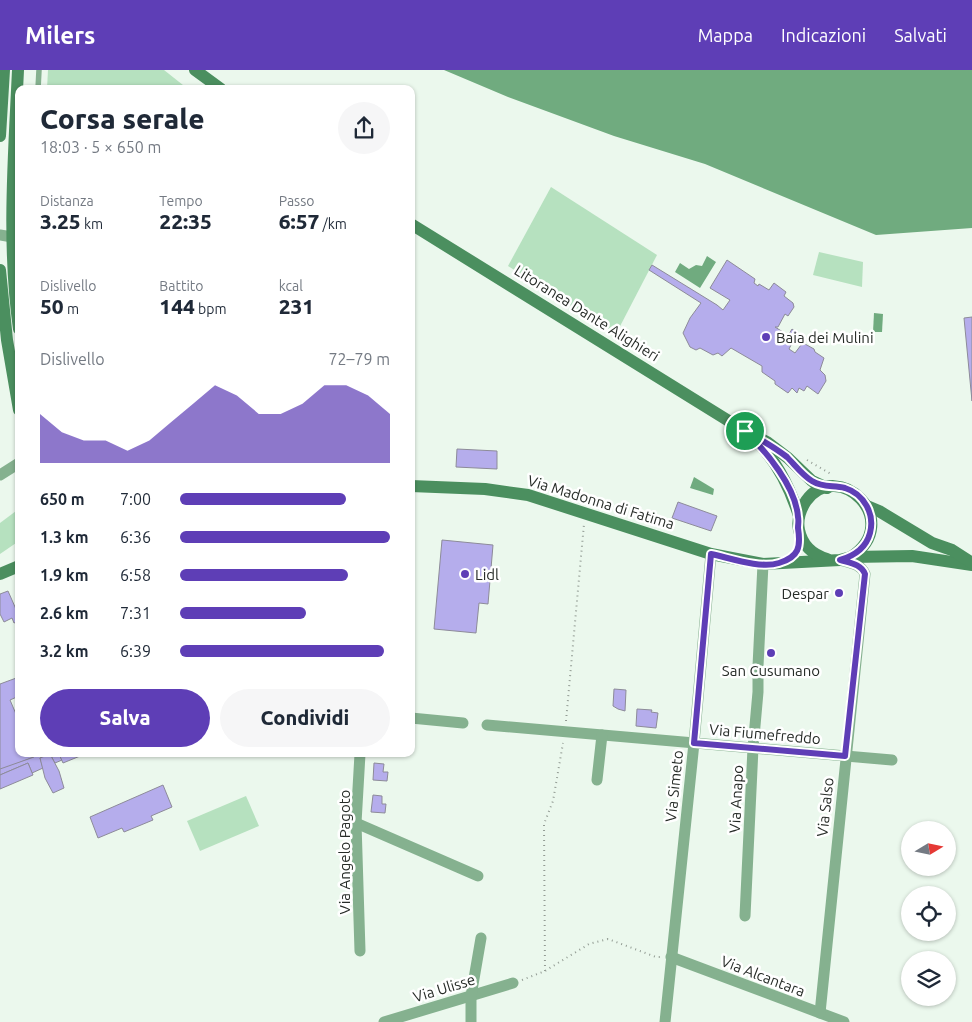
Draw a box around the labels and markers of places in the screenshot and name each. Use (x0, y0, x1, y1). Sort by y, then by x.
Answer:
place label: Baia dei Mulini (776, 329, 874, 346)
marker: Baia dei Mulini (760, 331, 772, 343)
pin (724, 410, 766, 452)
place label: Lidl (475, 566, 499, 583)
marker: Lidl (459, 568, 471, 580)
place label: Despar (781, 585, 829, 602)
marker: Despar (833, 587, 845, 599)
marker: San Cusumano (765, 647, 777, 659)
place label: San Cusumano (722, 662, 820, 679)

